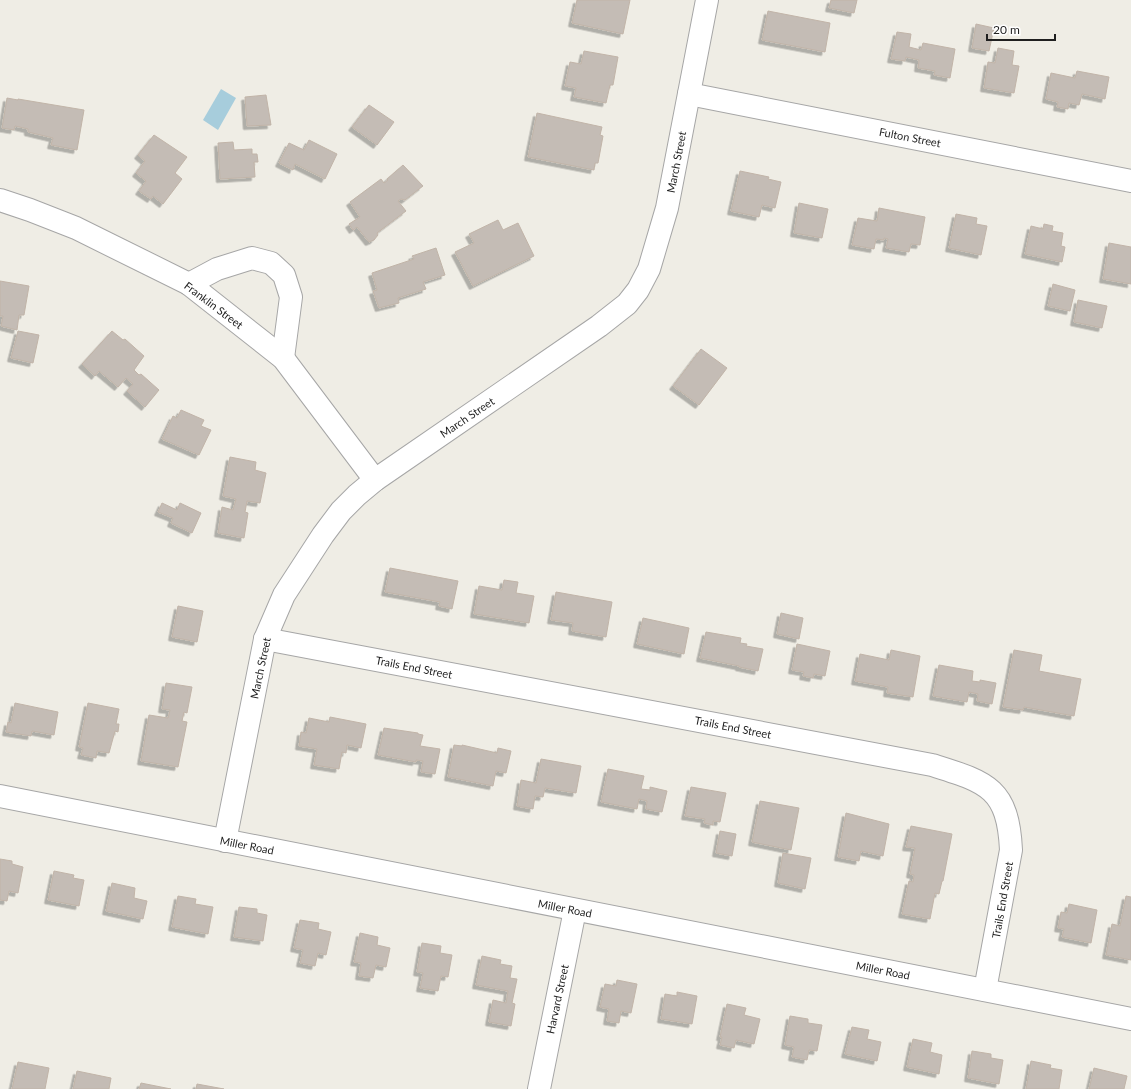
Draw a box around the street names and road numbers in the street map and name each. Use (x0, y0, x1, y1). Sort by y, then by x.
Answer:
street label: Fulton Street (878, 125, 942, 149)
street label: March Street (664, 130, 688, 194)
street label: Franklin Street (182, 279, 246, 331)
street label: March Street (437, 394, 497, 440)
street label: March Street (247, 636, 273, 700)
street label: Trails End Street (375, 653, 453, 681)
street label: Trails End Street (694, 713, 772, 741)
street label: Miller Road (219, 833, 275, 857)
street label: Trails End Street (989, 861, 1015, 939)
street label: Miller Road (537, 896, 593, 920)
street label: Miller Road (855, 958, 911, 982)
street label: Harvard Street (543, 963, 571, 1035)

